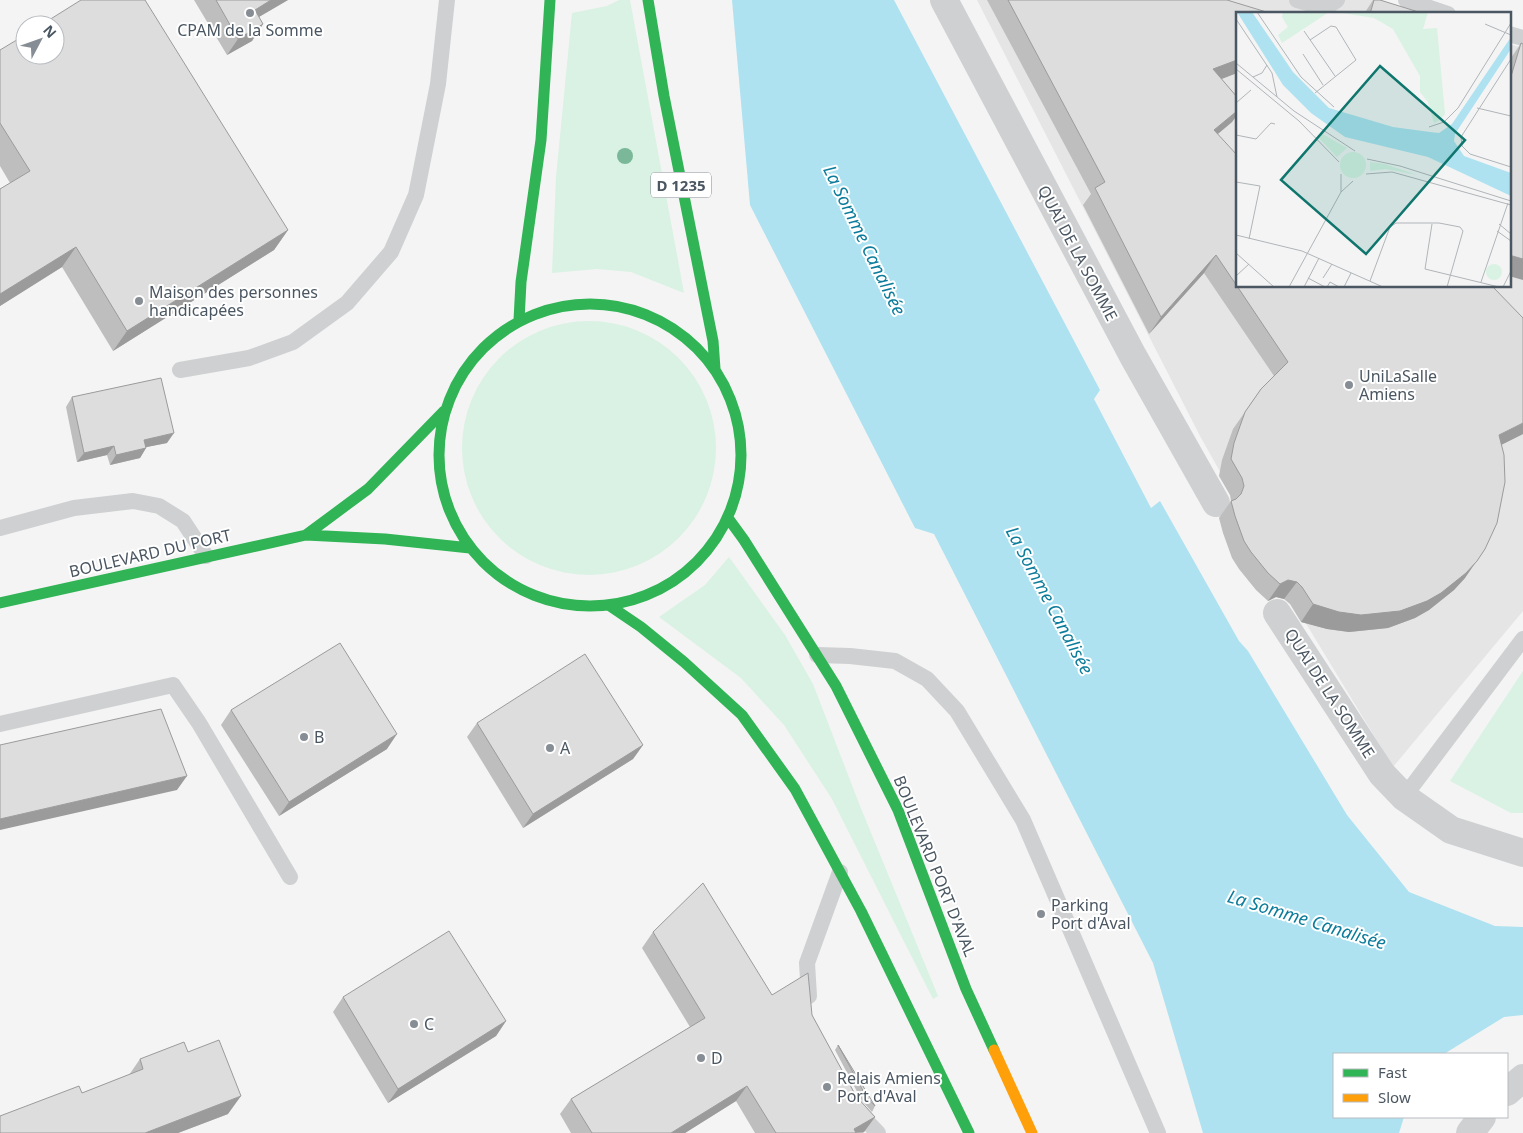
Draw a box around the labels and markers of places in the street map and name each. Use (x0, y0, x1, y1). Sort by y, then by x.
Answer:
marker: CPAM de la Somme (244, 7, 256, 19)
place label: CPAM de la Somme (177, 19, 323, 41)
place label: Maison des personnes handicapées (149, 281, 318, 321)
marker: Maison des personnes handicapées (133, 295, 145, 307)
place label: UniLaSalle Amiens (1359, 365, 1437, 405)
marker: UniLaSalle Amiens (1343, 379, 1355, 391)
place label: B (314, 726, 324, 748)
marker: B (298, 731, 310, 743)
place label: A (560, 737, 571, 759)
marker: A (544, 742, 556, 754)
place label: Parking Port d'Aval (1051, 894, 1131, 934)
marker: Parking Port d'Aval (1035, 908, 1047, 920)
place label: C (424, 1013, 434, 1035)
marker: C (408, 1018, 420, 1030)
place label: D (711, 1047, 723, 1069)
marker: D (695, 1052, 707, 1064)
place label: Relais Amiens Port d'Aval (837, 1067, 941, 1107)
marker: Relais Amiens Port d'Aval (821, 1081, 833, 1093)

